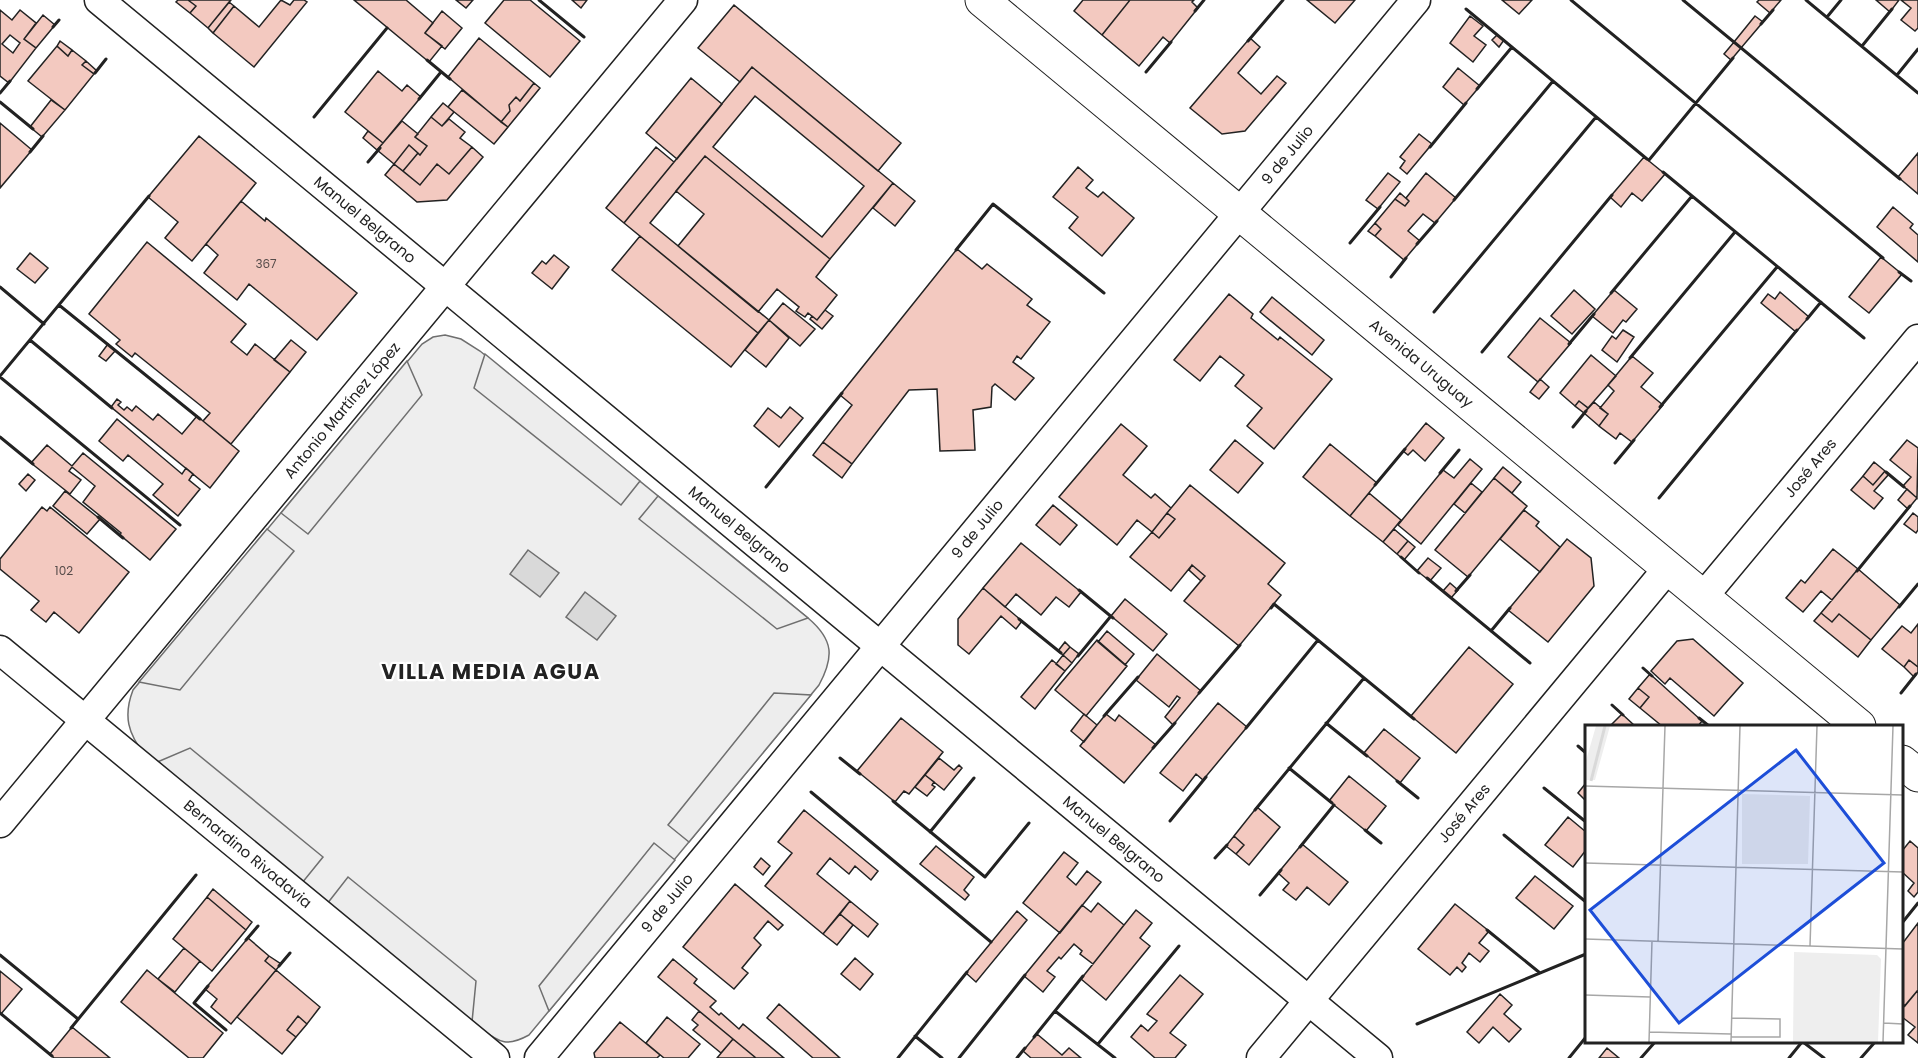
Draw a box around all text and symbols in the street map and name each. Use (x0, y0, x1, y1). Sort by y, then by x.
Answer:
street label: 9 de Julio (1256, 120, 1318, 189)
street label: Manuel Belgrano (310, 171, 421, 268)
house number: 367 (255, 255, 277, 272)
street label: Avenida Uruguay (1365, 314, 1478, 413)
street label: Antonio Martínez López (279, 337, 405, 483)
street label: José Ares (1779, 433, 1841, 502)
street label: Manuel Belgrano (684, 481, 795, 578)
street label: 9 de Julio (946, 495, 1008, 563)
house number: 102 (55, 562, 73, 579)
district label: VILLA MEDIA AGUA (381, 657, 601, 686)
inset map (1585, 725, 1903, 1043)
street label: José Ares (1433, 779, 1495, 847)
street label: Manuel Belgrano (1059, 791, 1170, 888)
street label: Bernardino Rivadavia (179, 795, 317, 913)
street label: 9 de Julio (636, 869, 698, 937)

